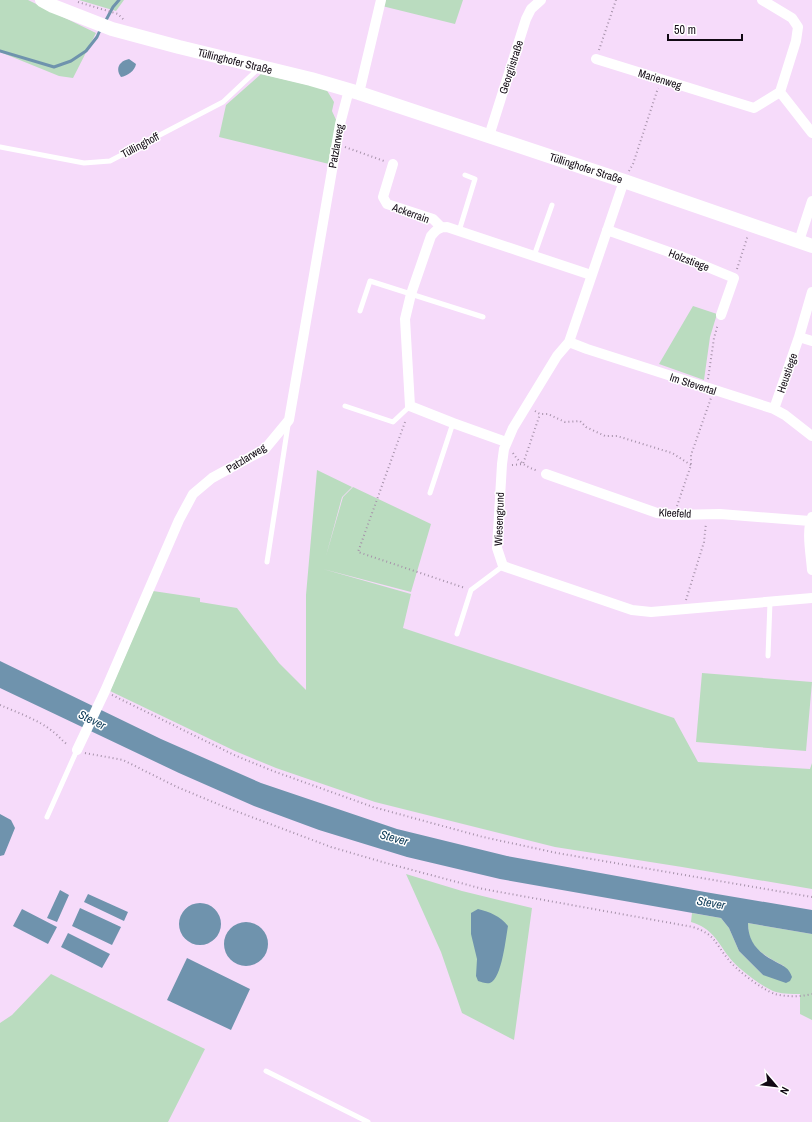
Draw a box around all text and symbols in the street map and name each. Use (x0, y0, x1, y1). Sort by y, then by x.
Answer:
scale bar (668, 16, 742, 42)
text: 50 m (674, 22, 696, 38)
street label: Georgiistraße (496, 38, 526, 96)
street label: Tüllinghofer Straße (196, 45, 274, 77)
street label: Marienweg (637, 66, 683, 92)
street label: Patzlarweg (325, 123, 347, 169)
street label: Tüllinghoff (119, 129, 162, 161)
street label: Tüllinghofer Straße (547, 150, 625, 186)
street label: Ackerrain (390, 199, 432, 226)
street label: Holzstiege (667, 246, 711, 274)
street label: Heustiege (774, 351, 800, 395)
street label: Im Stevertal (668, 370, 718, 398)
street label: Patzlarweg (223, 440, 269, 476)
street label: Wiesengrund (491, 492, 507, 546)
street label: Kleefeld (658, 505, 692, 521)
water label: Stever (76, 707, 109, 734)
water label: Stever (378, 826, 411, 850)
water label: Stever (696, 893, 727, 913)
north arrow (756, 1066, 796, 1106)
text: N (777, 1085, 793, 1097)

